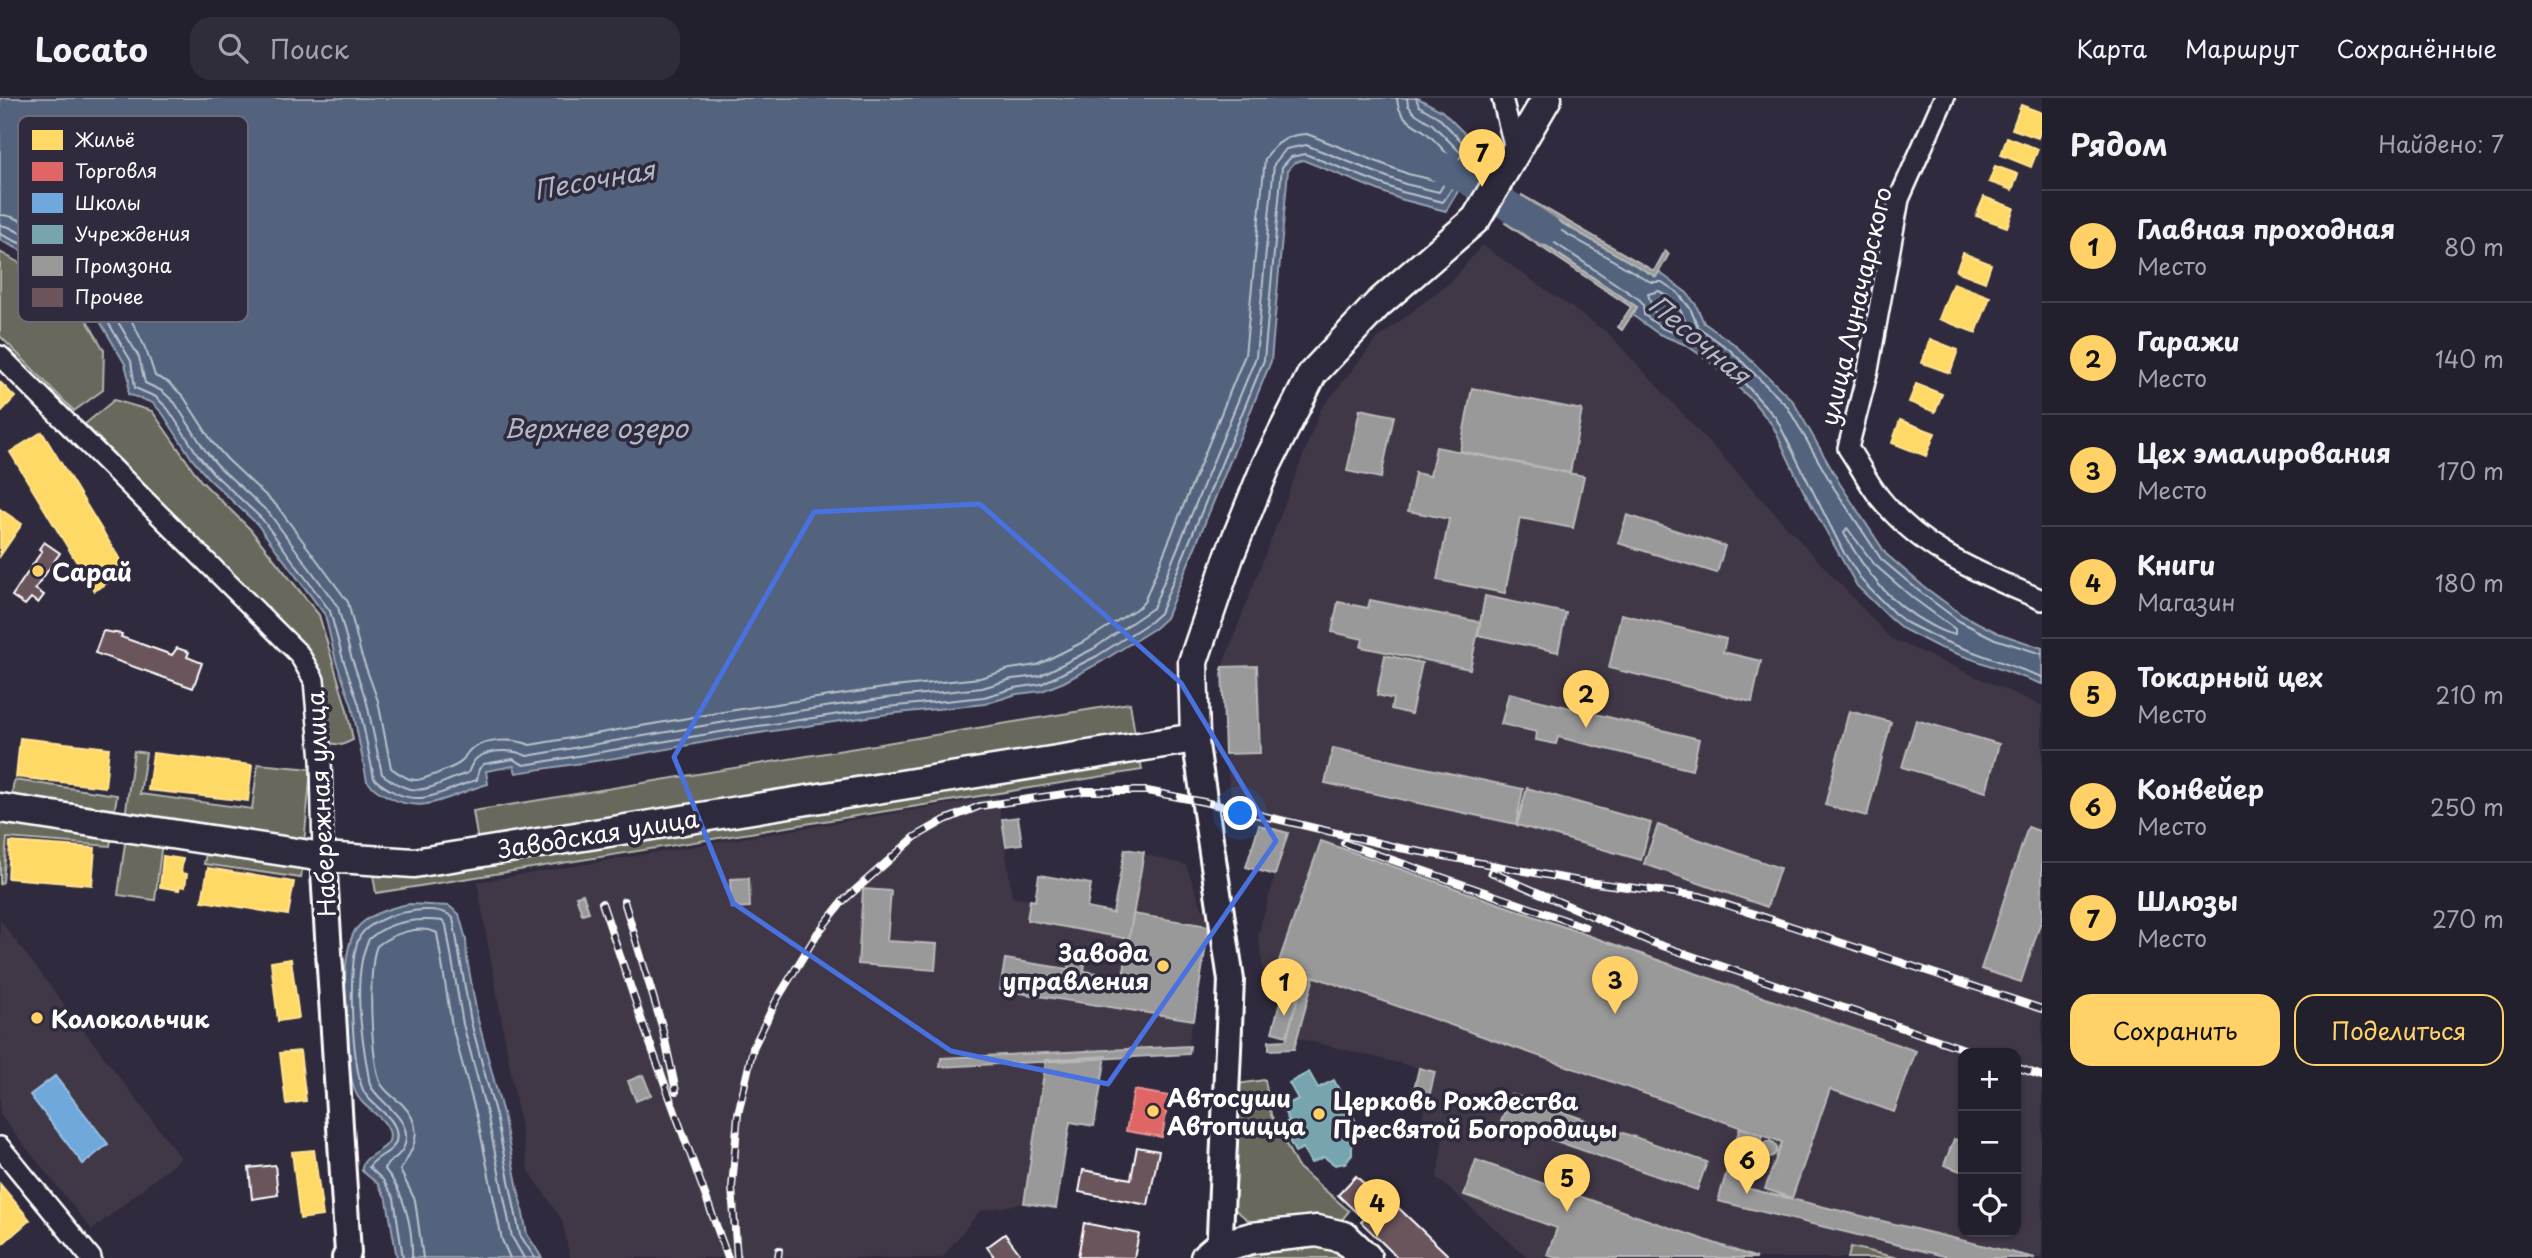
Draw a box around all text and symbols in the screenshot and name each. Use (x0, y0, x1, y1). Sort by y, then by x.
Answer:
search box (190, 17, 680, 80)
text: Locato (35, 23, 148, 73)
icon: search (214, 29, 252, 67)
text: Поиск (270, 29, 349, 68)
text: Карта (2076, 30, 2147, 66)
text: Маршрут (2185, 30, 2299, 66)
text: Сохранённые (2337, 30, 2497, 66)
legend (18, 116, 248, 322)
text: Рядом (2070, 121, 2168, 166)
text: Жильё (74, 125, 135, 153)
text: Найдено: 7 (2378, 126, 2504, 161)
pin: 7 (1459, 129, 1505, 187)
water label: Песочная (530, 149, 660, 209)
text: Торговля (75, 156, 157, 184)
street label: улица Луначарского (1810, 183, 1900, 429)
text: Школы (75, 188, 141, 216)
text: Главная проходная (2137, 209, 2395, 248)
text: Учреждения (75, 219, 190, 247)
text: 1 (2088, 229, 2099, 264)
text: 80 m (2444, 229, 2504, 264)
text: Место (2137, 248, 2207, 283)
text: Промзона (75, 251, 172, 279)
text: Прочее (75, 282, 144, 310)
water label: Песочная (1641, 285, 1761, 394)
text: Гаражи (2137, 321, 2240, 360)
text: 2 (2085, 341, 2101, 376)
text: 140 m (2435, 341, 2504, 376)
text: Место (2137, 360, 2207, 395)
water label: Верхнее озеро (504, 408, 689, 447)
text: Цех эмалирования (2137, 433, 2391, 472)
text: 3 (2085, 453, 2101, 488)
text: 170 m (2437, 453, 2504, 488)
text: Место (2137, 472, 2207, 507)
text: Книги (2137, 545, 2216, 584)
place label: Сарай (52, 553, 132, 589)
marker: Сарай (30, 563, 46, 579)
text: 4 (2085, 565, 2101, 600)
text: 180 m (2435, 565, 2504, 600)
text: Магазин (2137, 584, 2236, 619)
text: Токарный цех (2137, 657, 2323, 696)
pin: 2 (1563, 670, 1609, 728)
text: 5 (2086, 677, 2100, 712)
text: 210 m (2436, 677, 2504, 712)
street label: Набережная улица (296, 690, 344, 918)
text: Место (2137, 696, 2207, 731)
text: Конвейер (2137, 769, 2264, 808)
text: 6 (2085, 789, 2101, 824)
text: 250 m (2430, 789, 2504, 824)
your location (1223, 796, 1257, 830)
street label: Заводская улица (495, 799, 701, 867)
text: Место (2137, 808, 2207, 843)
text: Шлюзы (2137, 881, 2238, 920)
text: 7 (2086, 901, 2100, 936)
text: 270 m (2432, 901, 2504, 936)
text: Место (2137, 920, 2207, 955)
place label: Завода управления (1003, 934, 1150, 998)
pin: 3 (1592, 956, 1638, 1014)
marker: Завода управления (1155, 958, 1171, 974)
pin: 1 (1261, 958, 1307, 1016)
button: Сохранить (2070, 994, 2280, 1066)
button: Поделиться (2294, 994, 2504, 1066)
place label: Колокольчик (51, 1000, 210, 1036)
marker: Колокольчик (29, 1010, 45, 1026)
map controls (1958, 1048, 2021, 1237)
button: + (1958, 1048, 2021, 1111)
place label: Автосуши Автопицца (1167, 1079, 1306, 1143)
place label: Церковь Рождества Пресвятой Богородицы (1333, 1082, 1617, 1146)
marker: Автосуши Автопицца (1145, 1103, 1161, 1119)
marker: Церковь Рождества Пресвятой Богородицы (1311, 1106, 1327, 1122)
button: − (1958, 1111, 2021, 1174)
pin: 6 (1724, 1136, 1770, 1194)
pin: 5 (1544, 1154, 1590, 1212)
button: locate (1958, 1174, 2021, 1237)
pin: 4 (1354, 1179, 1400, 1237)

